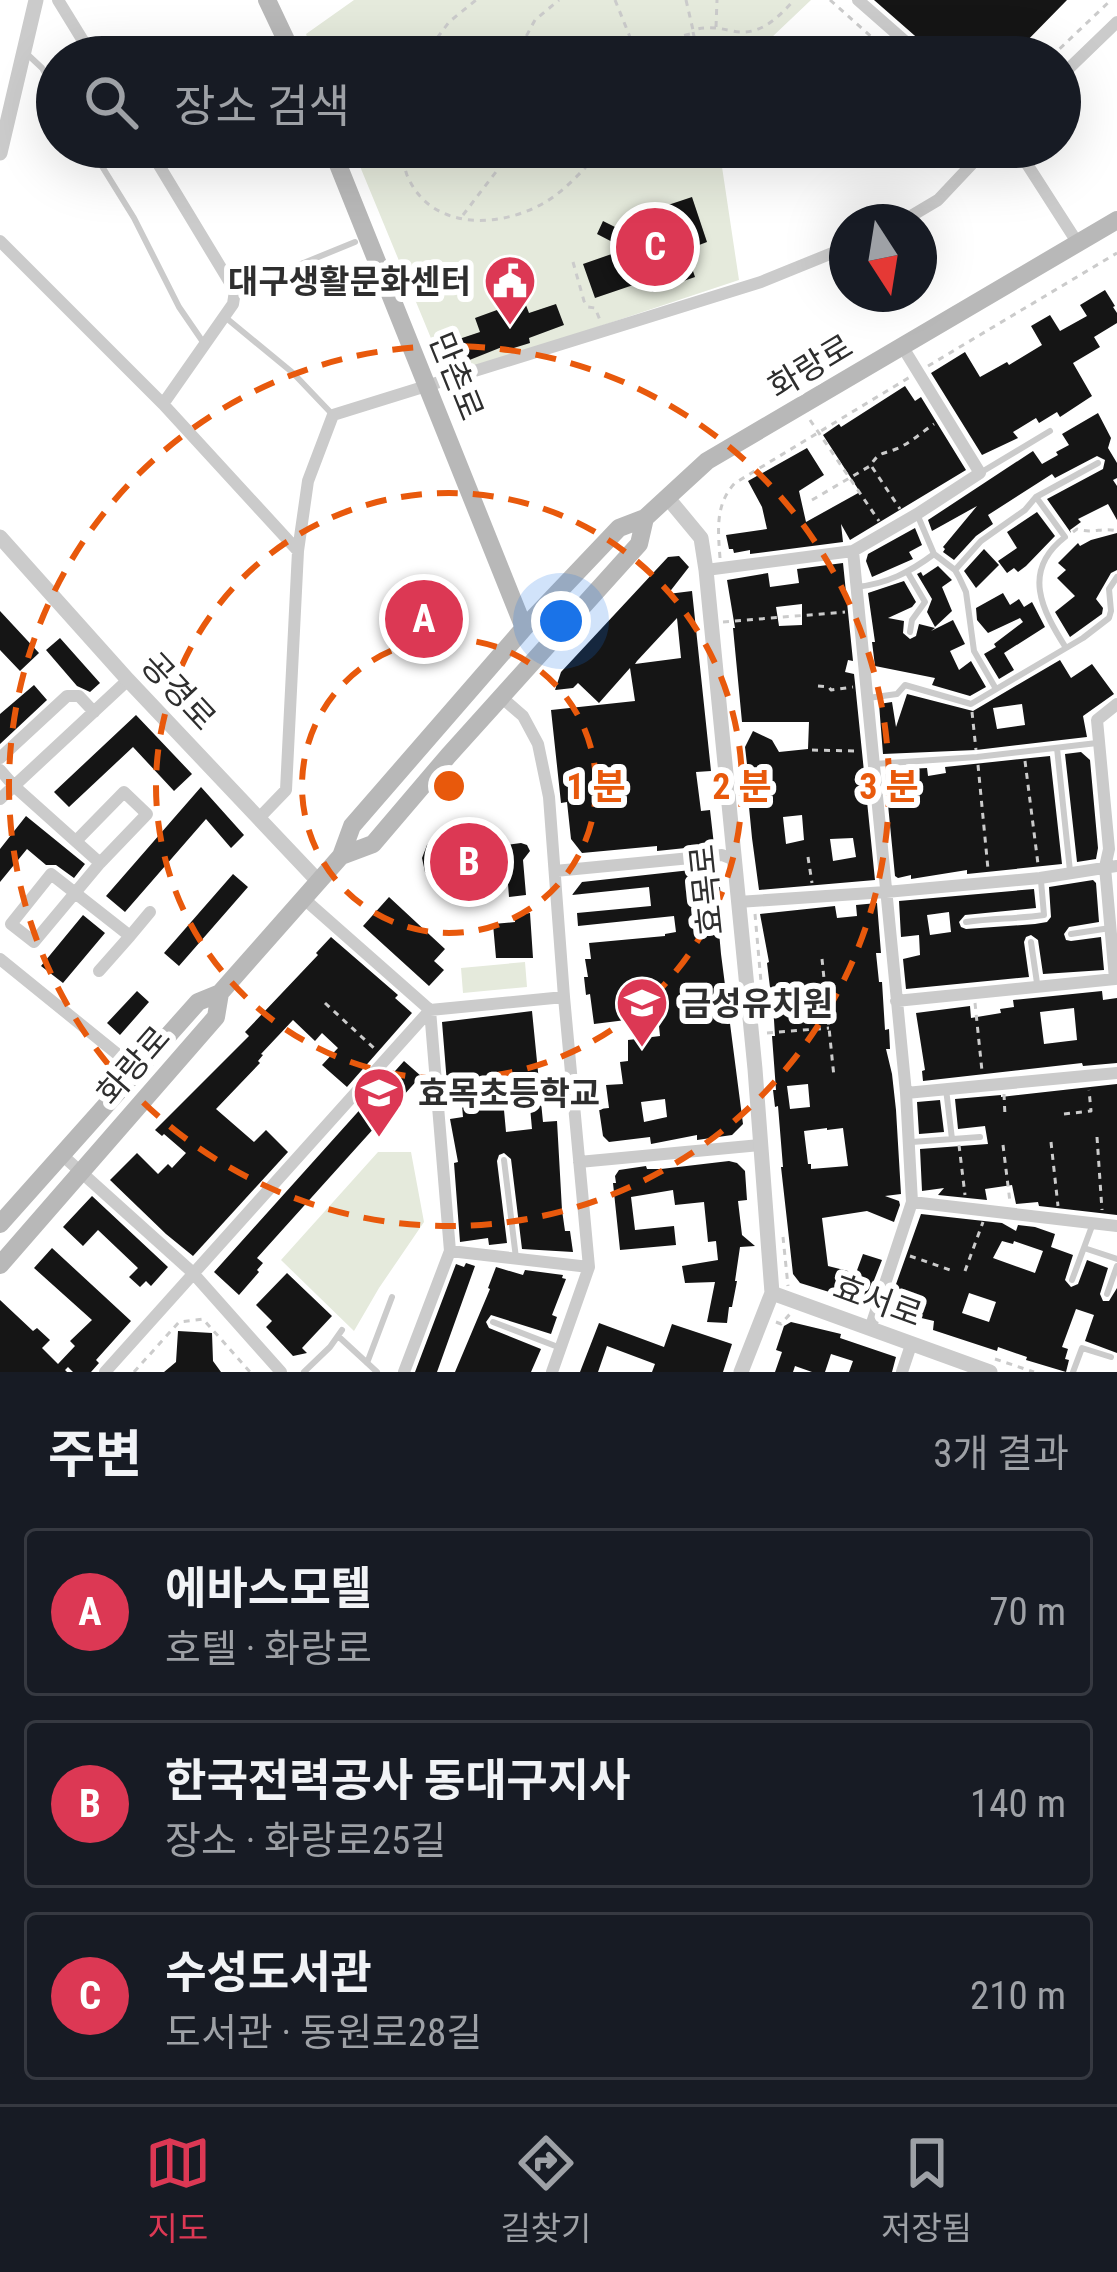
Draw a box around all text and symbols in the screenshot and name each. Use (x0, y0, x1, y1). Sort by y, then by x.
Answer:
search box (36, 36, 1081, 168)
icon: search (78, 69, 144, 135)
text: 장소 검색 (174, 80, 350, 133)
pin: C (616, 202, 694, 292)
north arrow (829, 204, 937, 312)
public building icon: 대구생활문화센터 (482, 253, 538, 327)
place label: 대구생활문화센터 (228, 262, 471, 301)
street label: 화랑로 (761, 326, 859, 407)
street label: 만촌로 (421, 327, 492, 426)
pin: A (385, 574, 463, 664)
your location (531, 591, 591, 651)
street label: 공경로 (133, 645, 224, 738)
centre of rings (428, 765, 470, 807)
text: 1 분 (566, 766, 626, 808)
text: 2 분 (712, 766, 772, 808)
text: 3 분 (859, 766, 919, 808)
pin: B (430, 817, 508, 907)
street label: 효목로 (682, 843, 731, 937)
school or university icon: 금성유치원 (614, 975, 670, 1049)
place label: 금성유치원 (681, 984, 833, 1023)
street label: 화랑로 (89, 1018, 178, 1112)
school or university icon: 효목초등학교 (351, 1065, 407, 1139)
place label: 효목초등학교 (418, 1074, 600, 1113)
street label: 효서로 (828, 1267, 927, 1334)
text: 주변 (48, 1425, 142, 1484)
text: 3개 결과 (933, 1431, 1069, 1477)
text: 에바스모텔 (165, 1562, 372, 1615)
text: A (78, 1589, 102, 1635)
text: 70 m (989, 1589, 1066, 1635)
text: 호텔 · 화랑로 (165, 1626, 372, 1672)
text: 한국전력공사 동대구지사 (165, 1754, 631, 1807)
text: B (79, 1781, 101, 1827)
text: 140 m (970, 1781, 1066, 1827)
text: 장소 · 화랑로25길 (165, 1818, 446, 1864)
text: 수성도서관 (165, 1946, 372, 1999)
text: C (79, 1973, 101, 2019)
text: 210 m (970, 1973, 1066, 2019)
text: 도서관 · 동원로28길 (165, 2010, 482, 2056)
tab: 지도 (145, 2130, 211, 2250)
tab: 길찾기 (500, 2130, 591, 2250)
tab: 저장됨 (881, 2130, 972, 2250)

